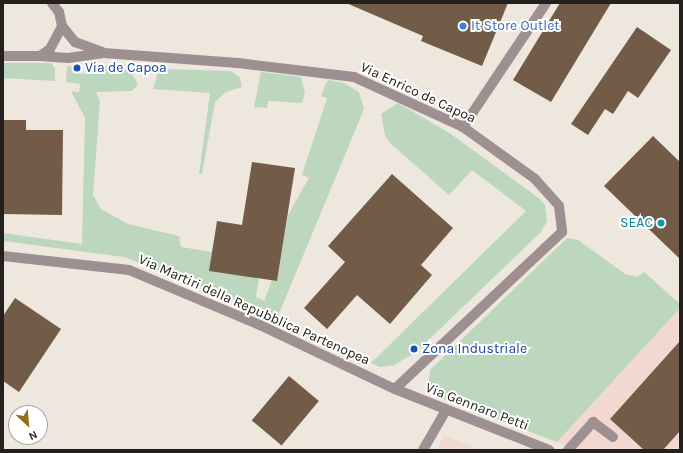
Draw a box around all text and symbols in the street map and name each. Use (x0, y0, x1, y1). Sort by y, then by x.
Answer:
place label: It Store Outlet (471, 18, 560, 34)
marker: It Store Outlet (458, 21, 468, 31)
street label: Via Enrico de Capoa (358, 59, 478, 127)
place label: Via de Capoa (85, 60, 167, 76)
marker: Via de Capoa (72, 63, 82, 73)
place label: SEAC (620, 215, 653, 231)
marker: SEAC (656, 218, 666, 228)
street label: Via Martiri della Repubblica Partenopea (136, 251, 372, 369)
place label: Zona Industriale (422, 341, 527, 357)
marker: Zona Industriale (409, 344, 419, 354)
street label: Via Gennaro Petti (423, 380, 531, 434)
north arrow (8, 405, 48, 445)
text: N (27, 428, 39, 443)

